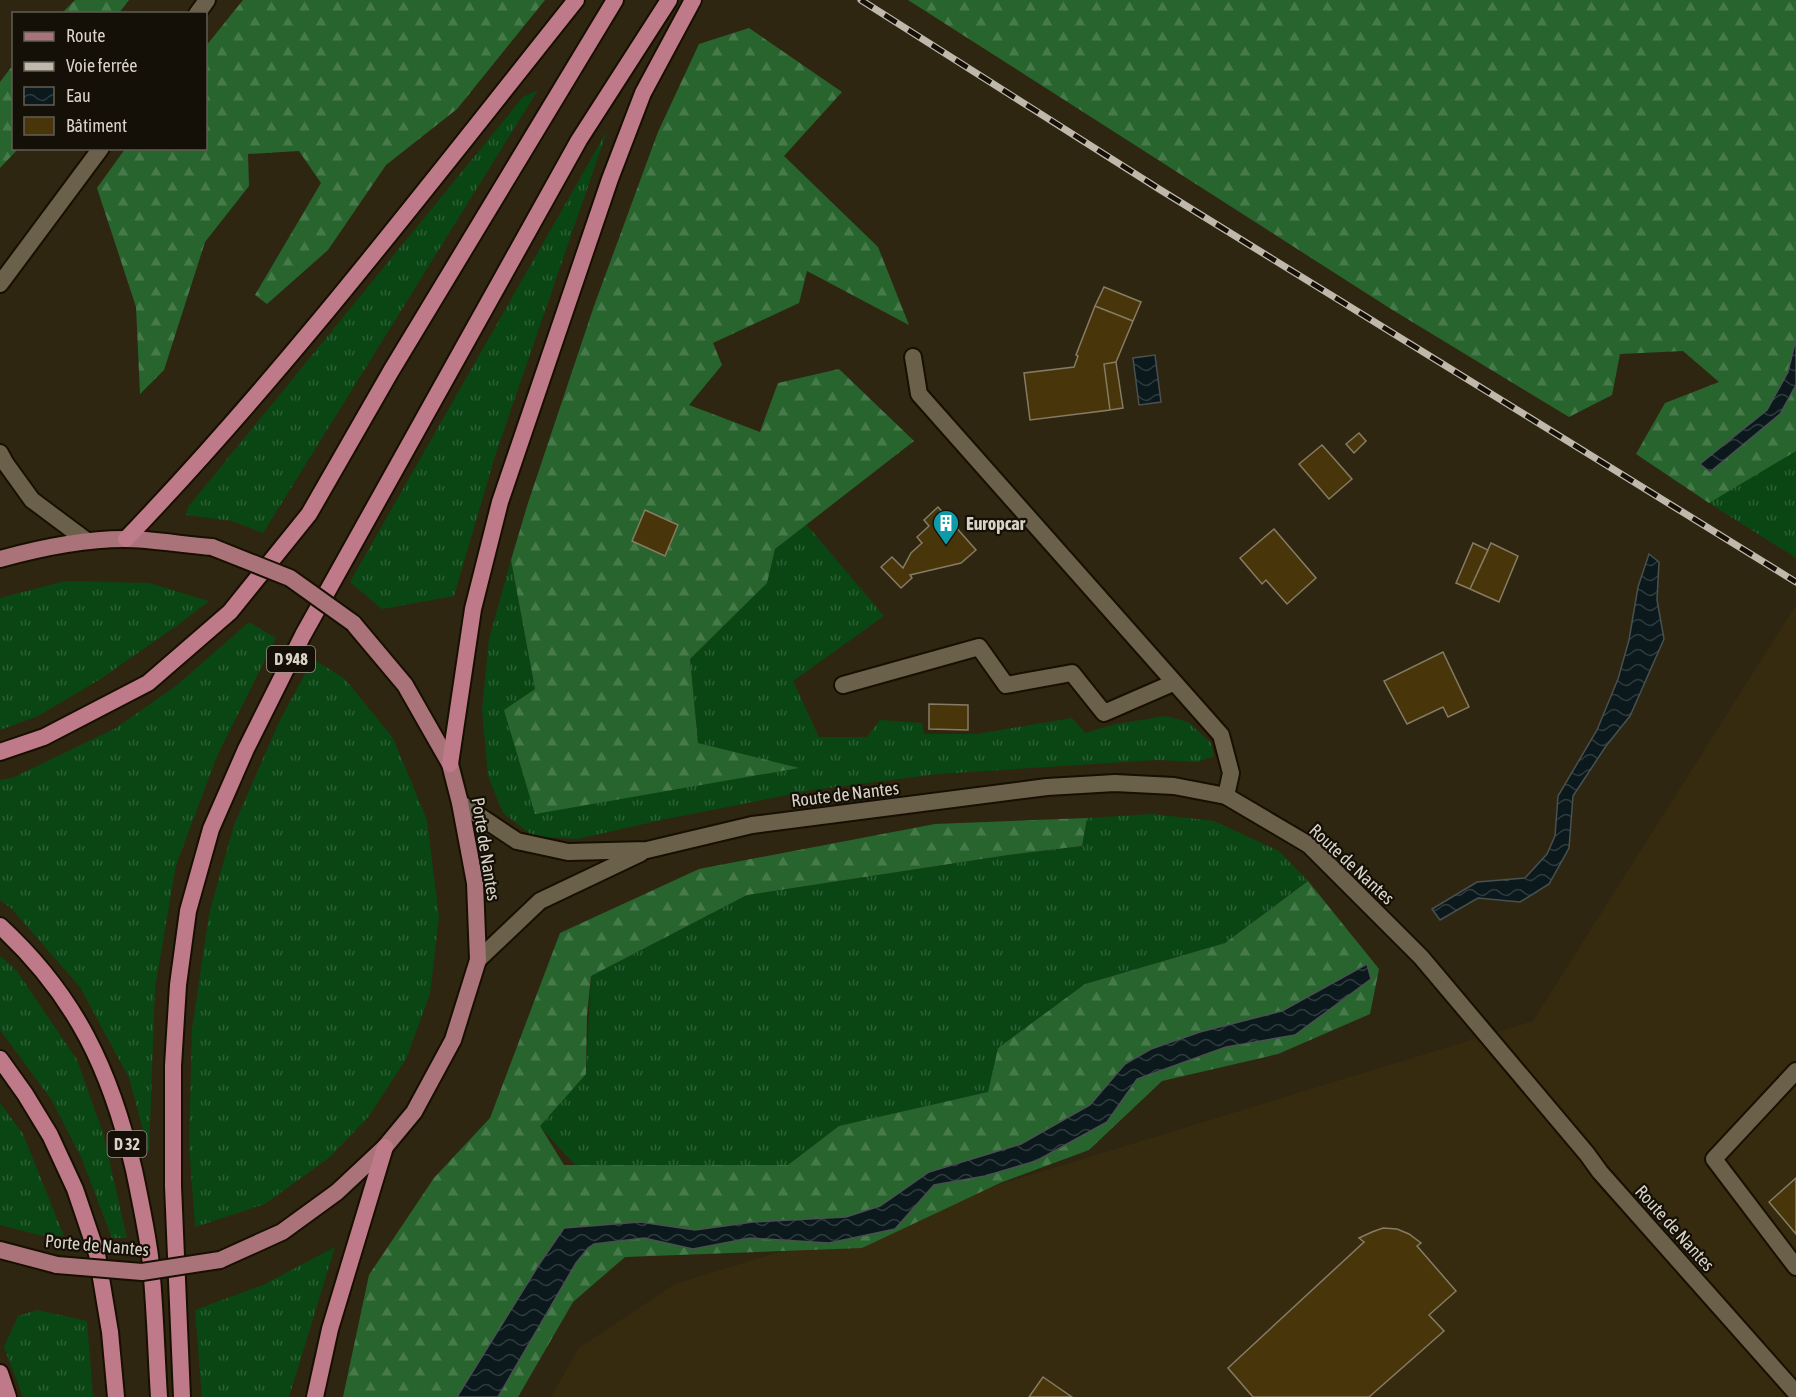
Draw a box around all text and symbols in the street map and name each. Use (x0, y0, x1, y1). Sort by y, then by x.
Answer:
legend (12, 12, 207, 150)
text: Route (66, 25, 105, 46)
text: Voie ferrée (66, 55, 138, 76)
text: Eau (66, 85, 91, 106)
text: Bâtiment (66, 115, 127, 136)
building icon: Europcar (931, 508, 961, 546)
place label: Europcar (966, 513, 1026, 534)
road number: D 948 (267, 646, 315, 672)
street label: Route de Nantes (790, 777, 900, 811)
street label: Porte de Nantes (467, 796, 505, 902)
street label: Route de Nantes (1305, 819, 1399, 909)
road number: D 32 (108, 1131, 146, 1157)
street label: Route de Nantes (1631, 1181, 1719, 1275)
street label: Porte de Nantes (44, 1230, 150, 1260)

